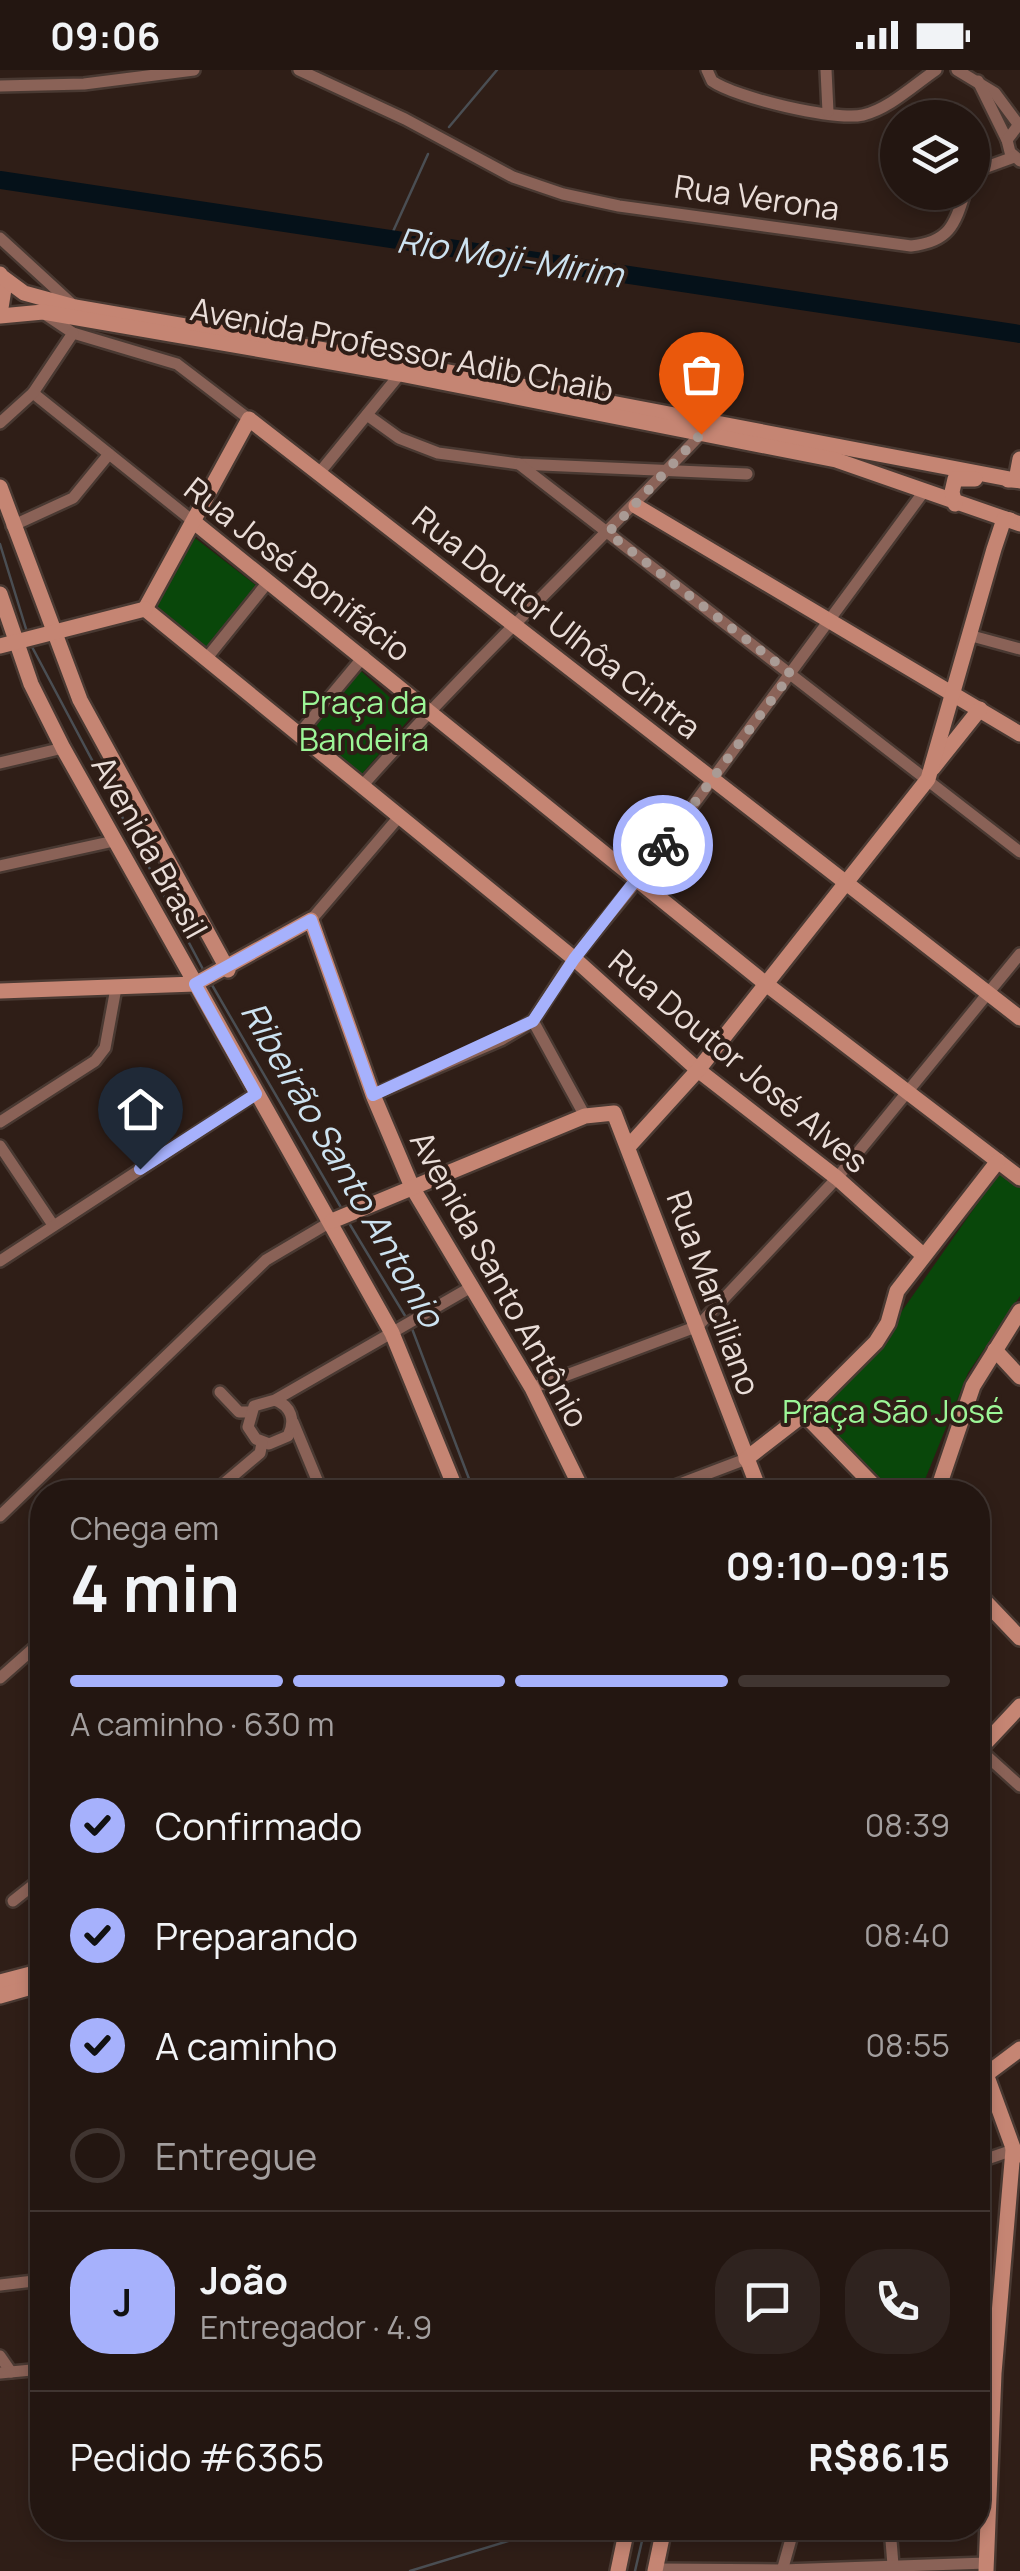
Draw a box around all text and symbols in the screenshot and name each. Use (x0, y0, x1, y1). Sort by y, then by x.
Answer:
text: 09:06 (50, 9, 160, 61)
map controls (880, 100, 990, 210)
button: layers (880, 100, 990, 210)
street label: Rua Verona (672, 164, 842, 230)
water label: Rio Moji-Mirim (394, 215, 629, 299)
street label: Avenida Professor Adib Chaib (187, 286, 617, 412)
pin (659, 332, 744, 435)
icon: bag (674, 347, 729, 402)
street label: Rua José Bonifácio (176, 467, 420, 671)
street label: Rua Doutor Ulhôa Cintra (404, 495, 710, 749)
park label: Praça da Bandeira (299, 680, 429, 761)
street label: Avenida Brasil (82, 748, 218, 946)
courier (613, 795, 713, 895)
icon: bike (636, 818, 691, 873)
street label: Rua Doutor José Alves (600, 939, 878, 1183)
water label: Ribeirão Santo Antonio (230, 993, 457, 1337)
pin (98, 1067, 183, 1170)
icon: home (113, 1082, 168, 1137)
street label: Avenida Santo Antônio (400, 1123, 600, 1435)
street label: Rua Marciliano (657, 1185, 771, 1401)
park label: Praça São José (782, 1389, 1004, 1433)
text: Chega em (70, 1506, 219, 1550)
text: 09:10–09:15 (726, 1539, 950, 1591)
text: 4 min (70, 1543, 240, 1632)
text: A caminho · 630 m (70, 1702, 334, 1746)
icon: check (70, 1798, 125, 1853)
text: Confirmado (155, 1799, 362, 1851)
text: 08:39 (865, 1803, 950, 1847)
icon: check (70, 1908, 125, 1963)
text: Preparando (155, 1909, 358, 1961)
text: 08:40 (864, 1913, 950, 1957)
icon: check (70, 2018, 125, 2073)
text: A caminho (155, 2019, 337, 2071)
text: 08:55 (865, 2023, 950, 2067)
text: Entregue (155, 2129, 317, 2181)
button: chat (715, 2249, 820, 2354)
button: phone (845, 2249, 950, 2354)
text: João (200, 2253, 288, 2305)
text: J (113, 2275, 132, 2327)
text: Entregador · 4.9 (200, 2305, 432, 2349)
text: Pedido #6365 (70, 2430, 324, 2482)
text: R$86.15 (808, 2430, 950, 2482)

